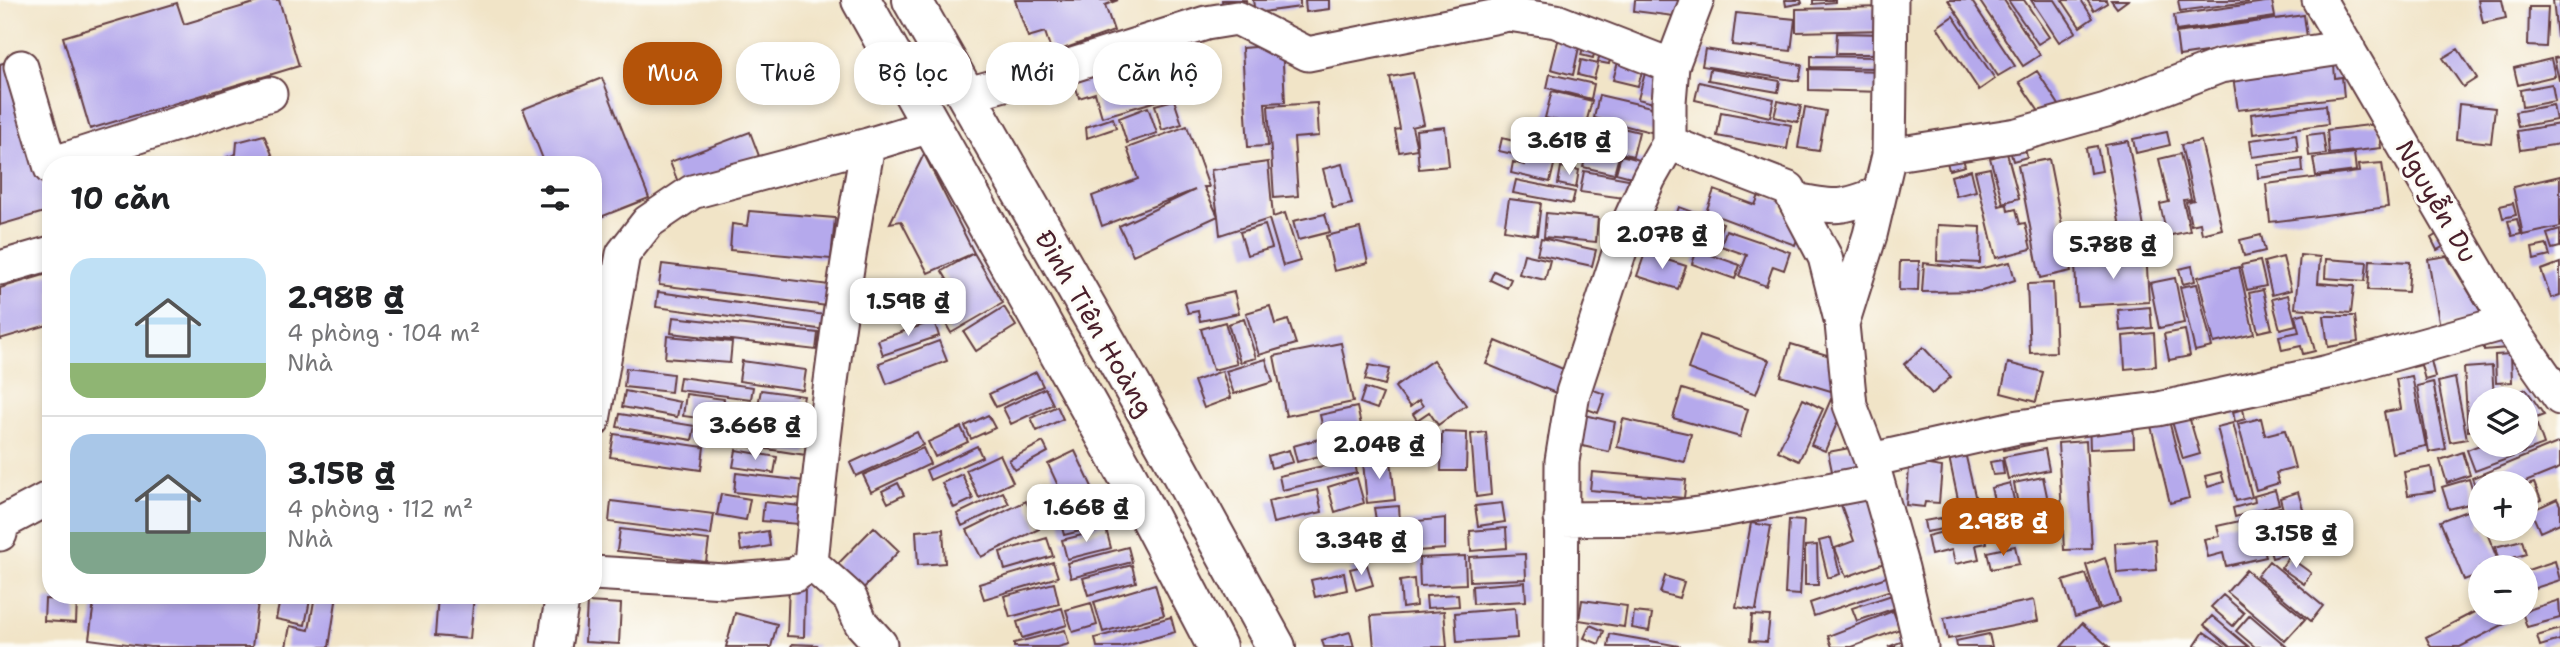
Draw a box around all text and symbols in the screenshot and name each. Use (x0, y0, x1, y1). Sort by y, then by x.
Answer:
chip: Mua (623, 42, 722, 105)
chip: Thuê (736, 42, 840, 105)
chip: Bộ lọc (854, 42, 972, 105)
chip: Mới (986, 42, 1079, 105)
chip: Căn hộ (1093, 42, 1222, 105)
pin: 3.61B ₫ (1504, 118, 1634, 177)
text: 3.61B ₫ (1527, 125, 1611, 155)
street label: Nguyễn Du (2388, 133, 2486, 269)
text: 10 căn (70, 178, 170, 219)
icon: filters (536, 179, 574, 217)
pin: 2.07B ₫ (1597, 212, 1727, 271)
text: 2.07B ₫ (1616, 219, 1708, 249)
pin: 5.78B ₫ (2048, 222, 2178, 281)
street label: Đinh Tiên Hoàng (1027, 223, 1163, 423)
text: 5.78B ₫ (2069, 229, 2157, 259)
text: 2.98B ₫ (287, 277, 405, 318)
pin: 1.59B ₫ (843, 278, 973, 338)
icon: home (126, 286, 210, 370)
text: 1.59B ₫ (866, 286, 950, 316)
text: 4 phòng · 104 m² (287, 318, 480, 348)
text: Nhà (287, 348, 333, 378)
map controls (2468, 387, 2538, 625)
button: layers (2468, 387, 2538, 457)
pin: 3.66B ₫ (690, 402, 820, 462)
text: 3.66B ₫ (709, 410, 801, 440)
pin: 2.04B ₫ (1314, 421, 1444, 481)
text: 2.04B ₫ (1333, 429, 1425, 459)
text: 3.15B ₫ (287, 453, 396, 494)
icon: home (126, 462, 210, 546)
button: + (2468, 471, 2538, 541)
pin: 1.66B ₫ (1021, 484, 1151, 544)
text: 1.66B ₫ (1043, 492, 1129, 522)
text: 4 phòng · 112 m² (287, 494, 473, 524)
pin: 2.98B ₫ (1938, 498, 2068, 558)
text: 2.98B ₫ (1958, 506, 2048, 536)
pin: 3.15B ₫ (2231, 510, 2361, 570)
pin: 3.34B ₫ (1296, 518, 1426, 577)
text: 3.15B ₫ (2254, 518, 2338, 548)
text: Nhà (287, 524, 333, 554)
text: 3.34B ₫ (1315, 525, 1407, 555)
button: − (2468, 555, 2538, 625)

